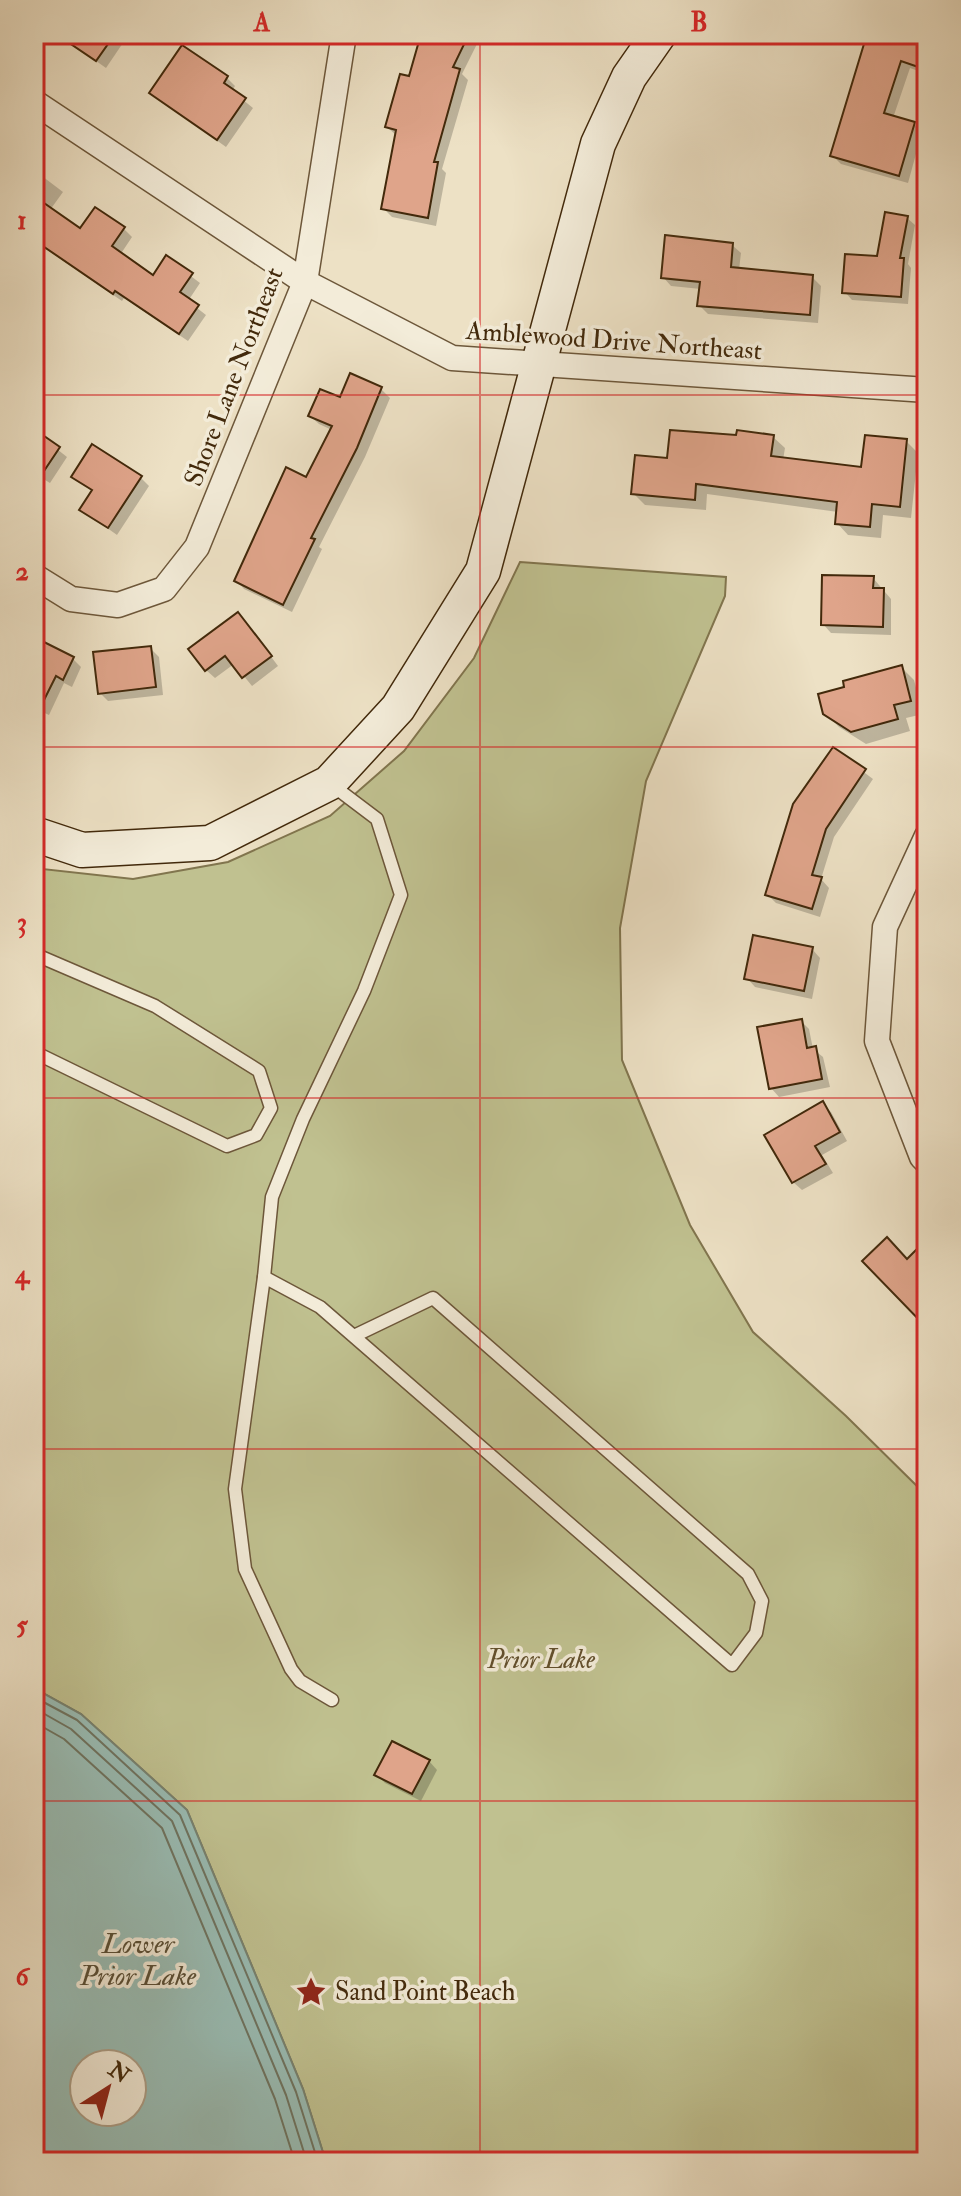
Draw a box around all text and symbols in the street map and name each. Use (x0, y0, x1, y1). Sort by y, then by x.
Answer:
text: A (253, 7, 271, 39)
text: B (690, 7, 708, 39)
text: 1 (17, 205, 27, 237)
street label: Shore Lane Northeast (178, 263, 290, 491)
street label: Amblewood Drive Northeast (464, 315, 763, 367)
text: 2 (15, 556, 29, 588)
text: 3 (17, 907, 27, 939)
text: 4 (14, 1259, 31, 1291)
text: 5 (16, 1610, 28, 1642)
park label: Prior Lake (486, 1644, 595, 1676)
water label: Lower Prior Lake (79, 1927, 197, 1994)
text: 6 (15, 1961, 30, 1993)
place icon: Sand Point Beach (294, 1975, 328, 2009)
place label: Sand Point Beach (335, 1976, 516, 2008)
north arrow (68, 2048, 148, 2128)
text: N (102, 2055, 136, 2090)

